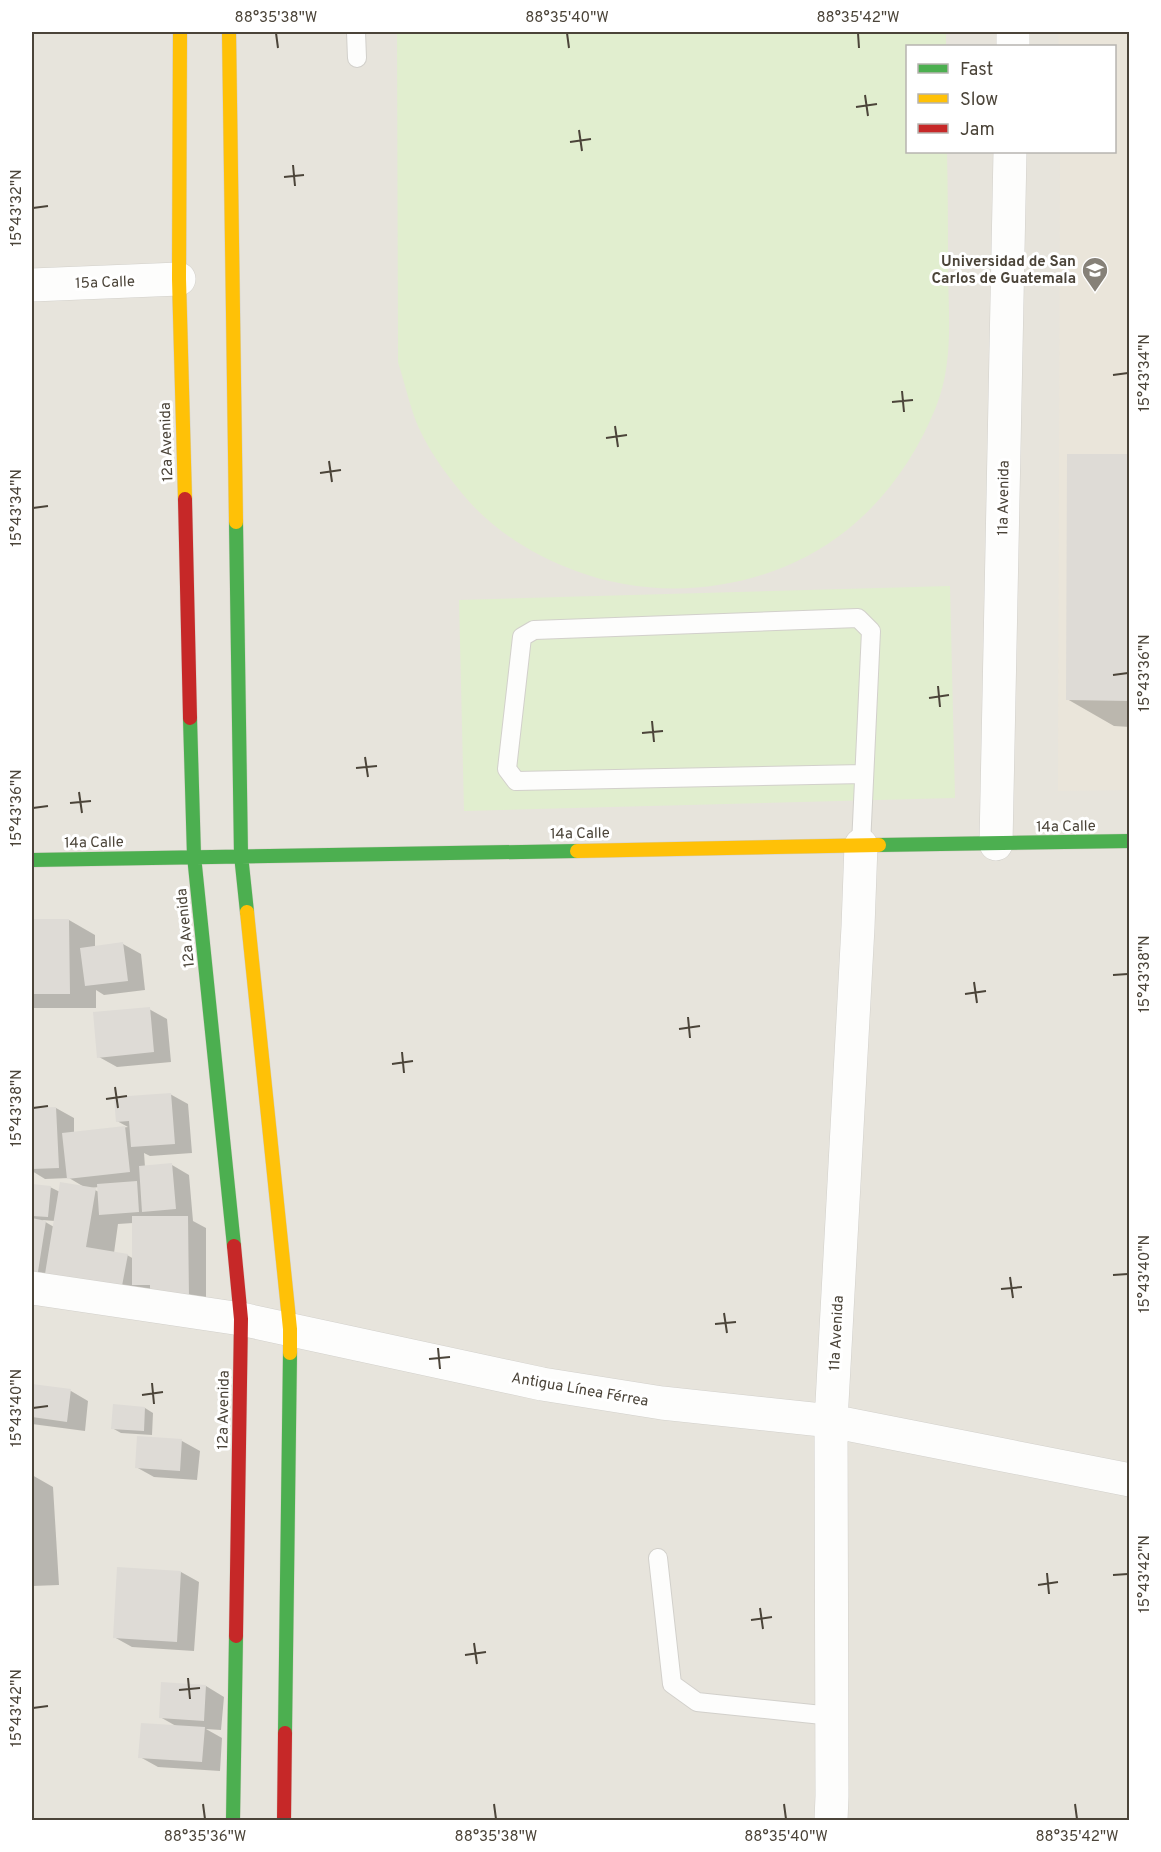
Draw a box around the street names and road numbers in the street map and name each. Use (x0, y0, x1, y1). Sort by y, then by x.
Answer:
street label: 15a Calle (75, 273, 135, 294)
street label: 12a Avenida (157, 402, 178, 482)
street label: 11a Avenida (994, 460, 1015, 536)
street label: 14a Calle (1036, 817, 1096, 838)
street label: 14a Calle (550, 824, 610, 845)
street label: 14a Calle (64, 833, 124, 854)
street label: 12a Avenida (173, 887, 200, 968)
street label: 11a Avenida (826, 1295, 849, 1371)
street label: Antigua Línea Férrea (510, 1369, 650, 1412)
street label: 12a Avenida (214, 1370, 235, 1450)

